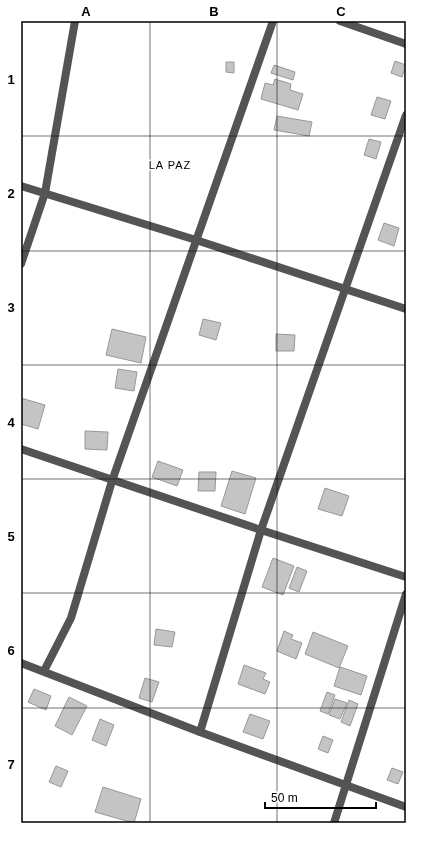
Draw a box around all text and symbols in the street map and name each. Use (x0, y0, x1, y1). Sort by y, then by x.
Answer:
text: A (81, 4, 91, 19)
text: B (209, 4, 219, 19)
text: C (336, 4, 346, 19)
text: 1 (7, 72, 15, 87)
district label: LA PAZ (149, 159, 191, 171)
text: 2 (7, 186, 15, 201)
text: 3 (7, 300, 15, 315)
text: 4 (7, 415, 15, 430)
text: 5 (7, 529, 15, 544)
text: 6 (7, 643, 15, 658)
text: 7 (7, 757, 15, 772)
scale bar (265, 784, 376, 810)
text: 50 m (271, 791, 298, 805)

